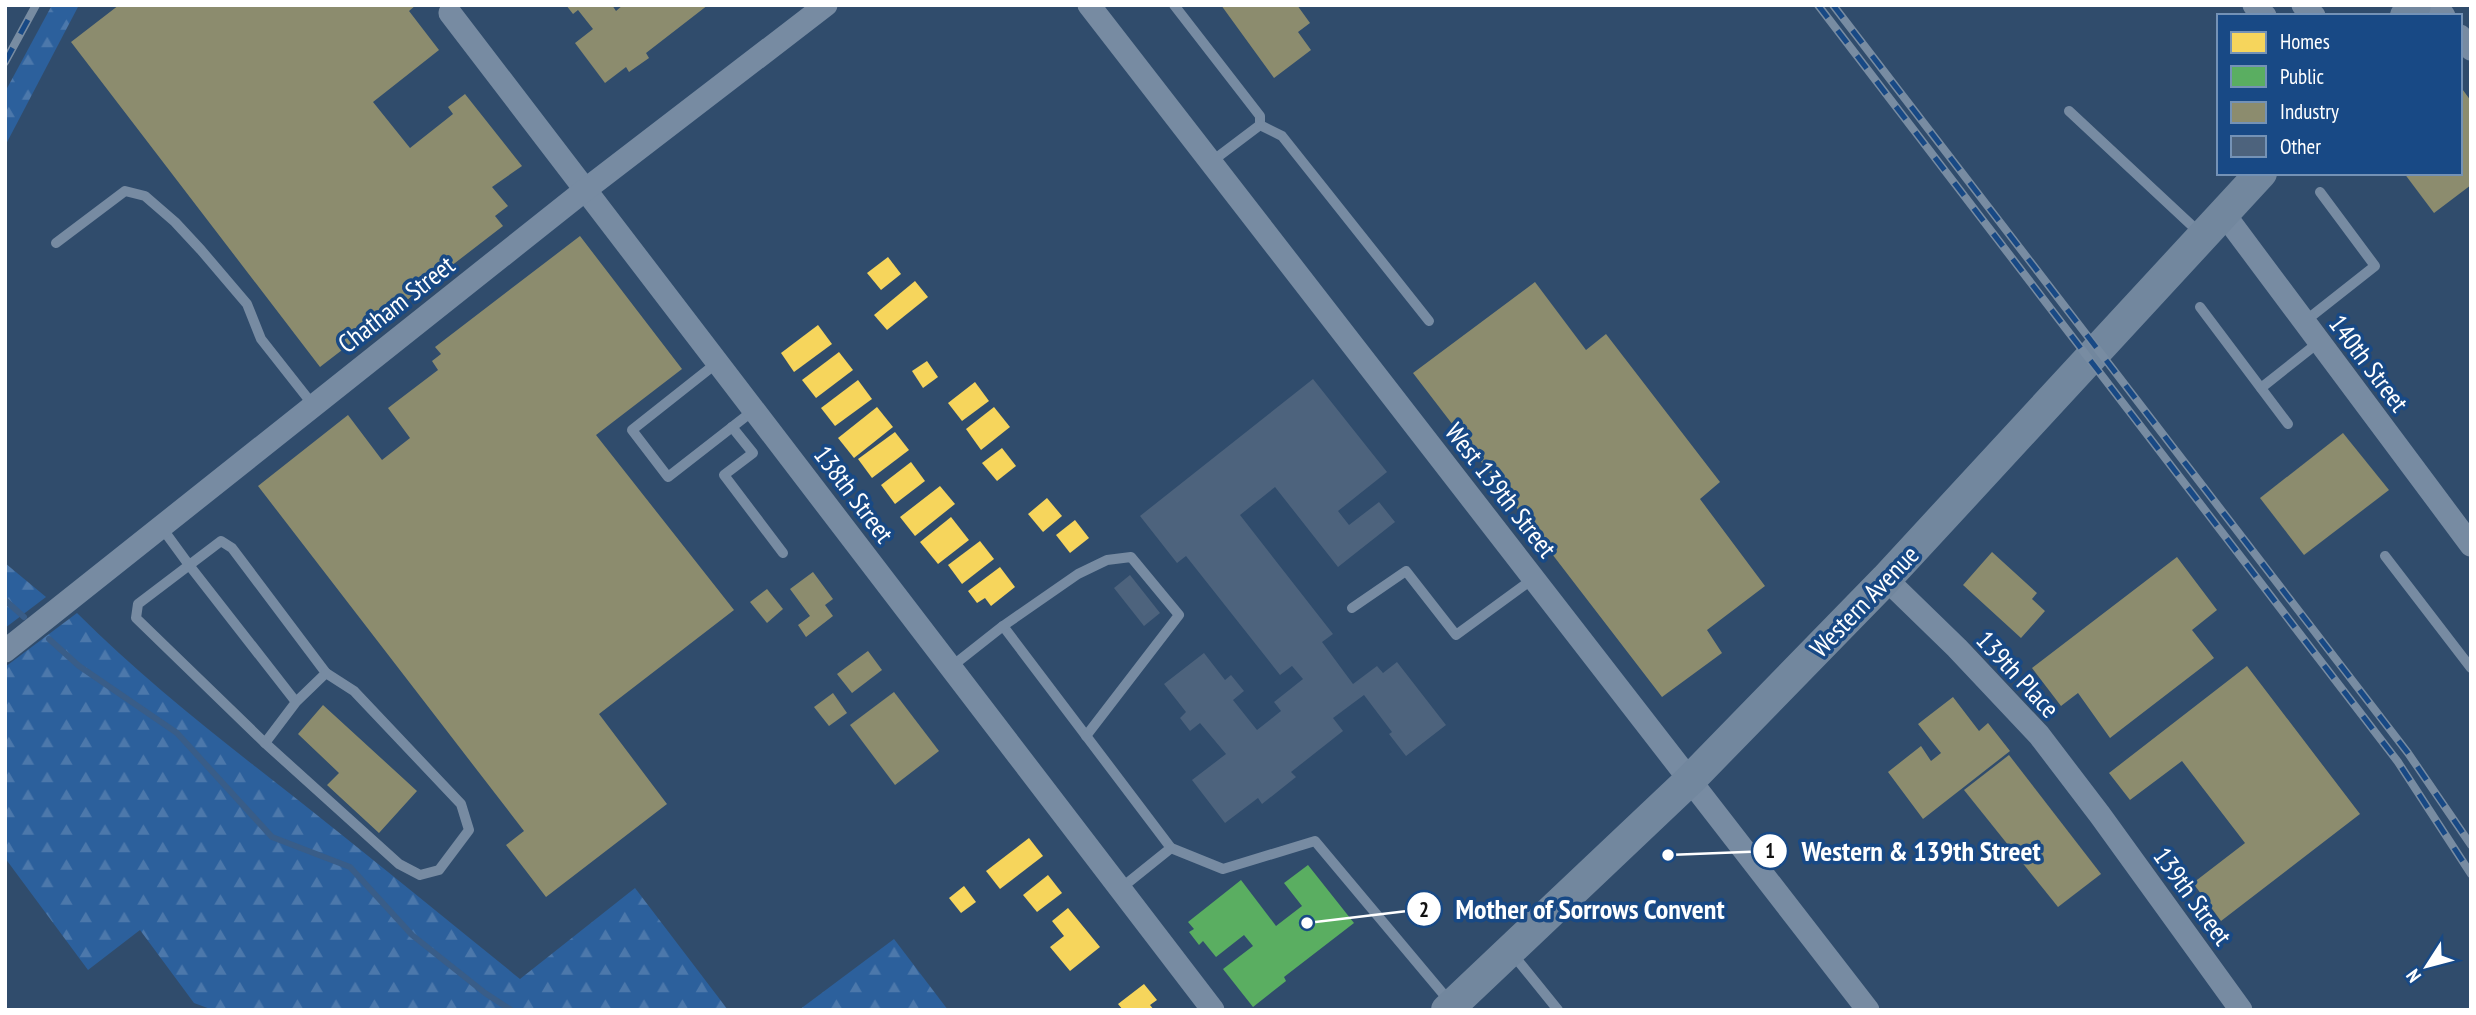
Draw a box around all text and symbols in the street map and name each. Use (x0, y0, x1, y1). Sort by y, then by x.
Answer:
legend (2217, 14, 2462, 175)
text: Homes (2280, 28, 2330, 55)
text: Public (2280, 63, 2325, 90)
text: Industry (2280, 98, 2339, 125)
text: Other (2280, 133, 2321, 160)
street label: Chatham Street (331, 248, 461, 360)
street label: 140th Street (2322, 308, 2416, 418)
street label: West 139th Street (1438, 416, 1564, 564)
street label: 138th Street (807, 439, 901, 549)
street label: Western Avenue (1803, 538, 1925, 664)
street label: 139th Place (1969, 624, 2067, 724)
callout: Western & 139th Street (1753, 826, 2055, 875)
text: Western & 139th Street (1800, 832, 2041, 869)
text: 1 (1765, 837, 1775, 864)
street label: 139th Street (2146, 841, 2240, 951)
callout: Mother of Sorrows Convent (1406, 885, 1739, 934)
text: Mother of Sorrows Convent (1455, 890, 1725, 927)
text: 2 (1419, 896, 1429, 923)
north arrow (2392, 931, 2462, 1001)
text: N (2401, 965, 2426, 987)

